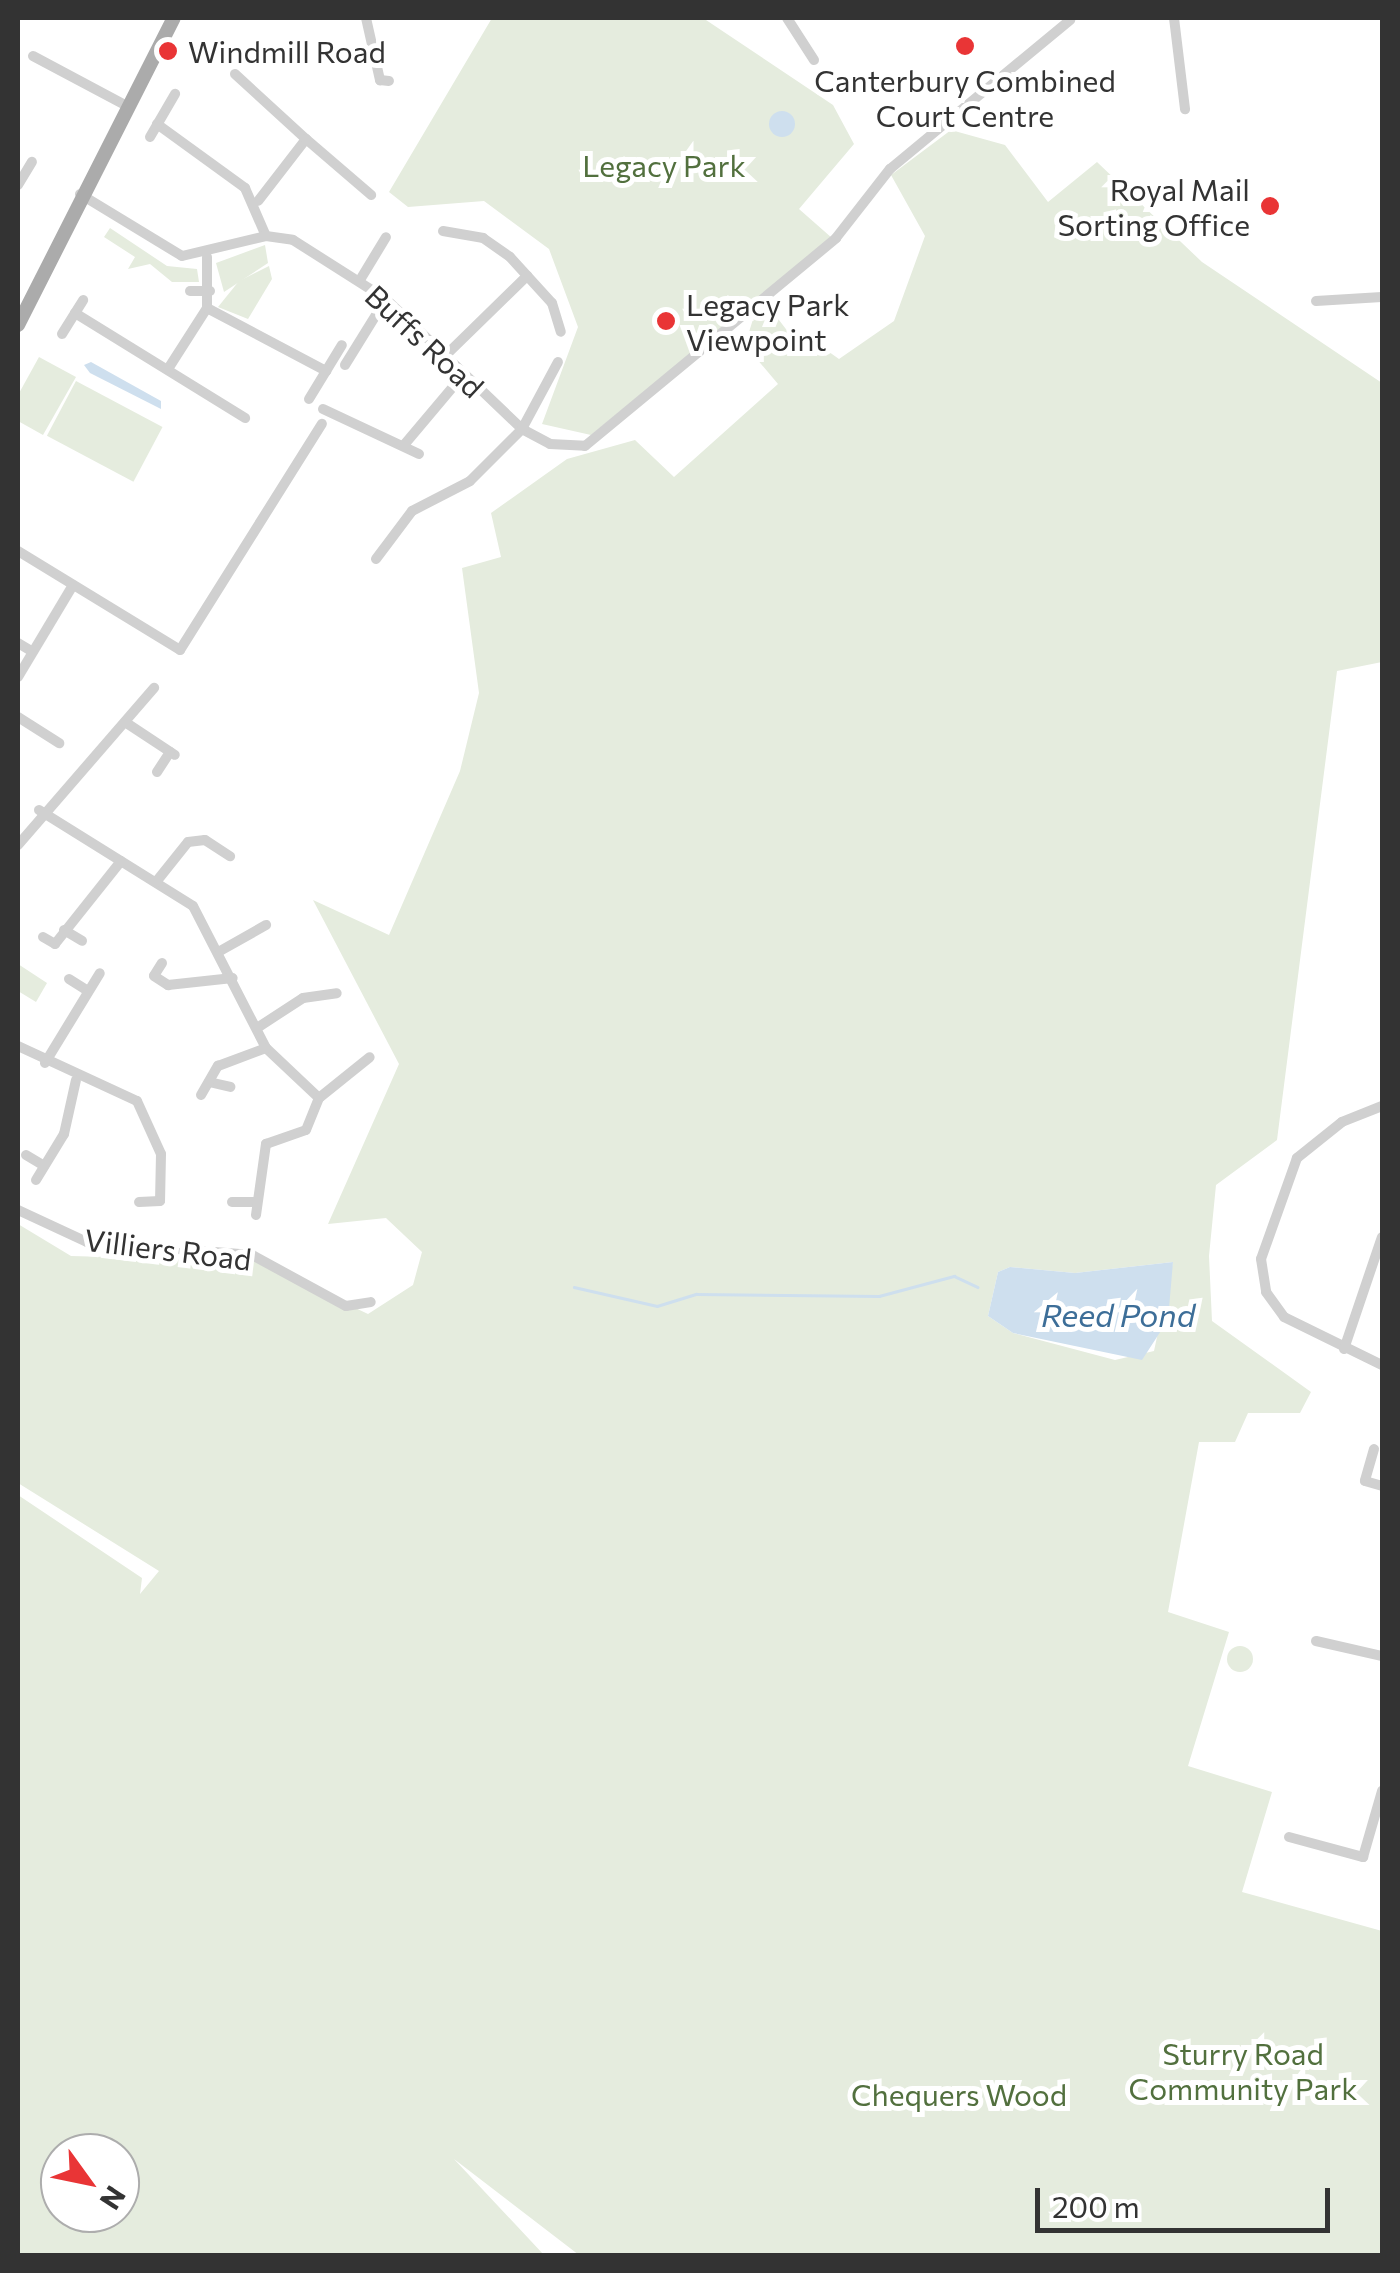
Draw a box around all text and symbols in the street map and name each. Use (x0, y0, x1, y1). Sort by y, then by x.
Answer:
place label: Windmill Road (188, 33, 386, 69)
marker: Canterbury Combined Court Centre (954, 35, 976, 57)
marker: Windmill Road (157, 40, 179, 62)
place label: Canterbury Combined Court Centre (814, 62, 1116, 132)
park label: Legacy Park (582, 147, 746, 183)
place label: Royal Mail Sorting Office (1057, 171, 1250, 242)
marker: Royal Mail Sorting Office (1259, 195, 1281, 217)
street label: Buffs Road (359, 277, 491, 405)
place label: Legacy Park Viewpoint (686, 286, 850, 356)
marker: Legacy Park Viewpoint (655, 310, 677, 332)
street label: Villiers Road (82, 1221, 254, 1277)
water label: Reed Pond (1041, 1295, 1195, 1333)
park label: Sturry Road Community Park (1129, 2035, 1357, 2106)
park label: Chequers Wood (851, 2076, 1067, 2112)
north arrow (40, 2133, 140, 2233)
scale bar (1040, 2168, 1335, 2230)
text: N (94, 2180, 133, 2216)
text: 200 m (1052, 2187, 1140, 2224)

